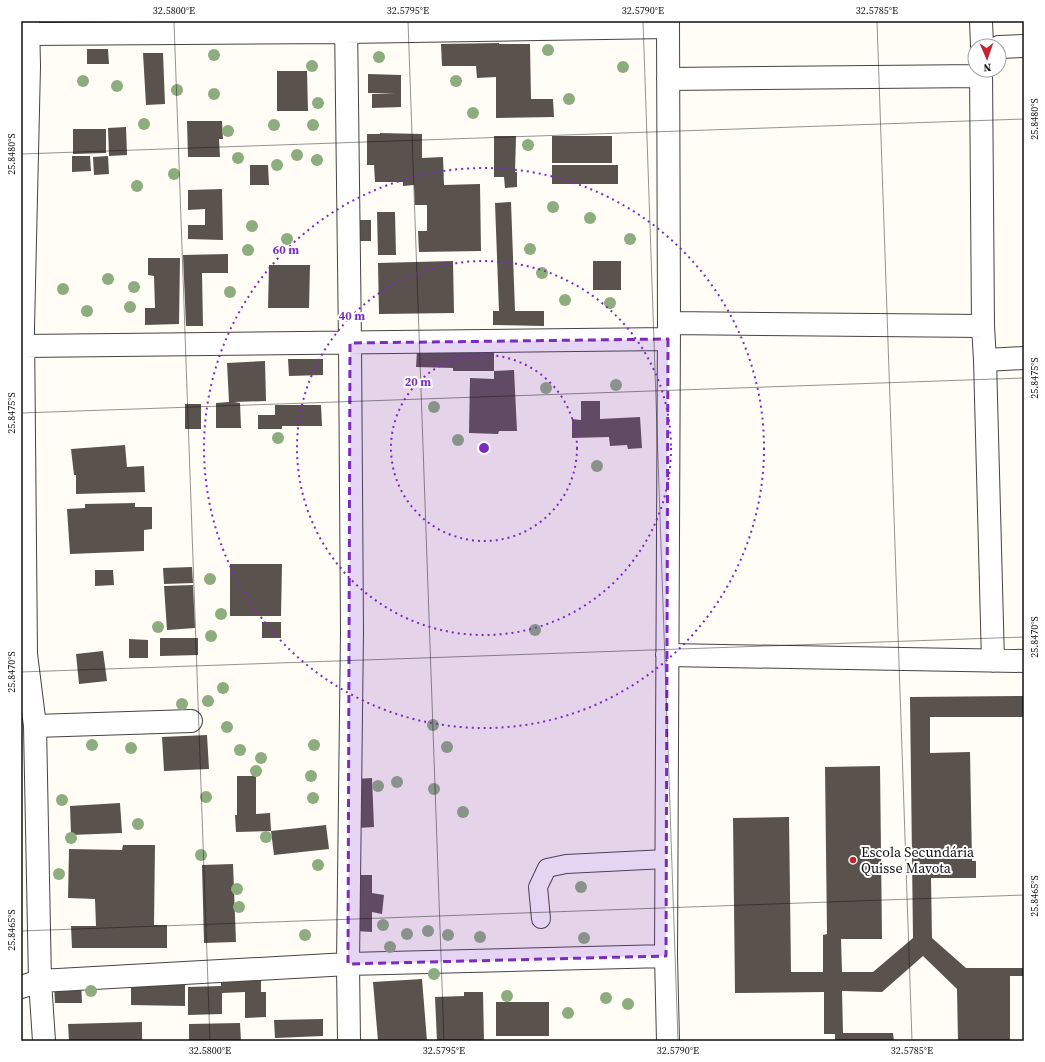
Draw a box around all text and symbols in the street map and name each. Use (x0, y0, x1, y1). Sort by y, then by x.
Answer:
text: 32.5800°E (153, 4, 195, 17)
text: 32.5795°E (387, 4, 429, 17)
text: 32.5790°E (622, 4, 664, 17)
text: 32.5785°E (856, 4, 898, 17)
north arrow (967, 38, 1007, 78)
text: N (983, 60, 992, 75)
text: 25.8480°S (1028, 98, 1041, 140)
text: 25.8480°S (5, 133, 18, 175)
text: 60 m (273, 242, 299, 258)
text: 40 m (339, 308, 365, 324)
text: 25.8475°S (1028, 357, 1041, 399)
text: 20 m (405, 374, 431, 390)
text: 25.8475°S (5, 392, 18, 434)
centre of rings (477, 441, 491, 455)
text: 25.8470°S (1028, 616, 1041, 658)
text: 25.8470°S (5, 651, 18, 693)
place label: Escola Secundária Quisse Mavota (861, 842, 975, 878)
marker: Escola Secundária Quisse Mavota (848, 855, 858, 865)
text: 25.8465°S (1028, 875, 1041, 917)
text: 25.8465°S (5, 909, 18, 951)
text: 32.5800°E (189, 1044, 231, 1057)
text: 32.5795°E (423, 1044, 465, 1057)
text: 32.5790°E (657, 1044, 699, 1057)
text: 32.5785°E (891, 1044, 933, 1057)

